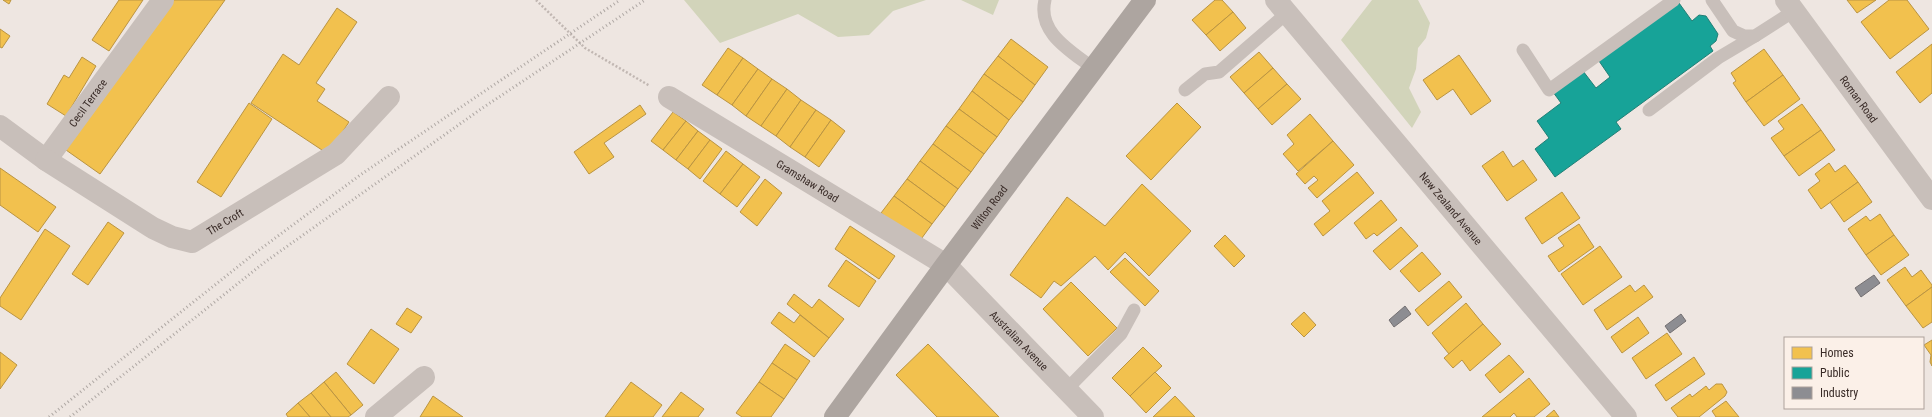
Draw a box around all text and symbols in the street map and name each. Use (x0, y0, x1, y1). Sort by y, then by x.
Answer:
street label: Roman Road (1837, 73, 1880, 125)
street label: Cecil Terrace (66, 77, 110, 130)
street label: Gramshaw Road (774, 158, 841, 205)
street label: New Zealand Avenue (1416, 170, 1485, 248)
street label: Wilton Road (969, 183, 1010, 233)
street label: The Croft (205, 206, 246, 238)
street label: Australian Avenue (987, 308, 1051, 373)
legend (1784, 337, 1924, 409)
text: Homes (1820, 346, 1854, 360)
text: Public (1820, 366, 1850, 380)
text: Industry (1820, 386, 1858, 400)

